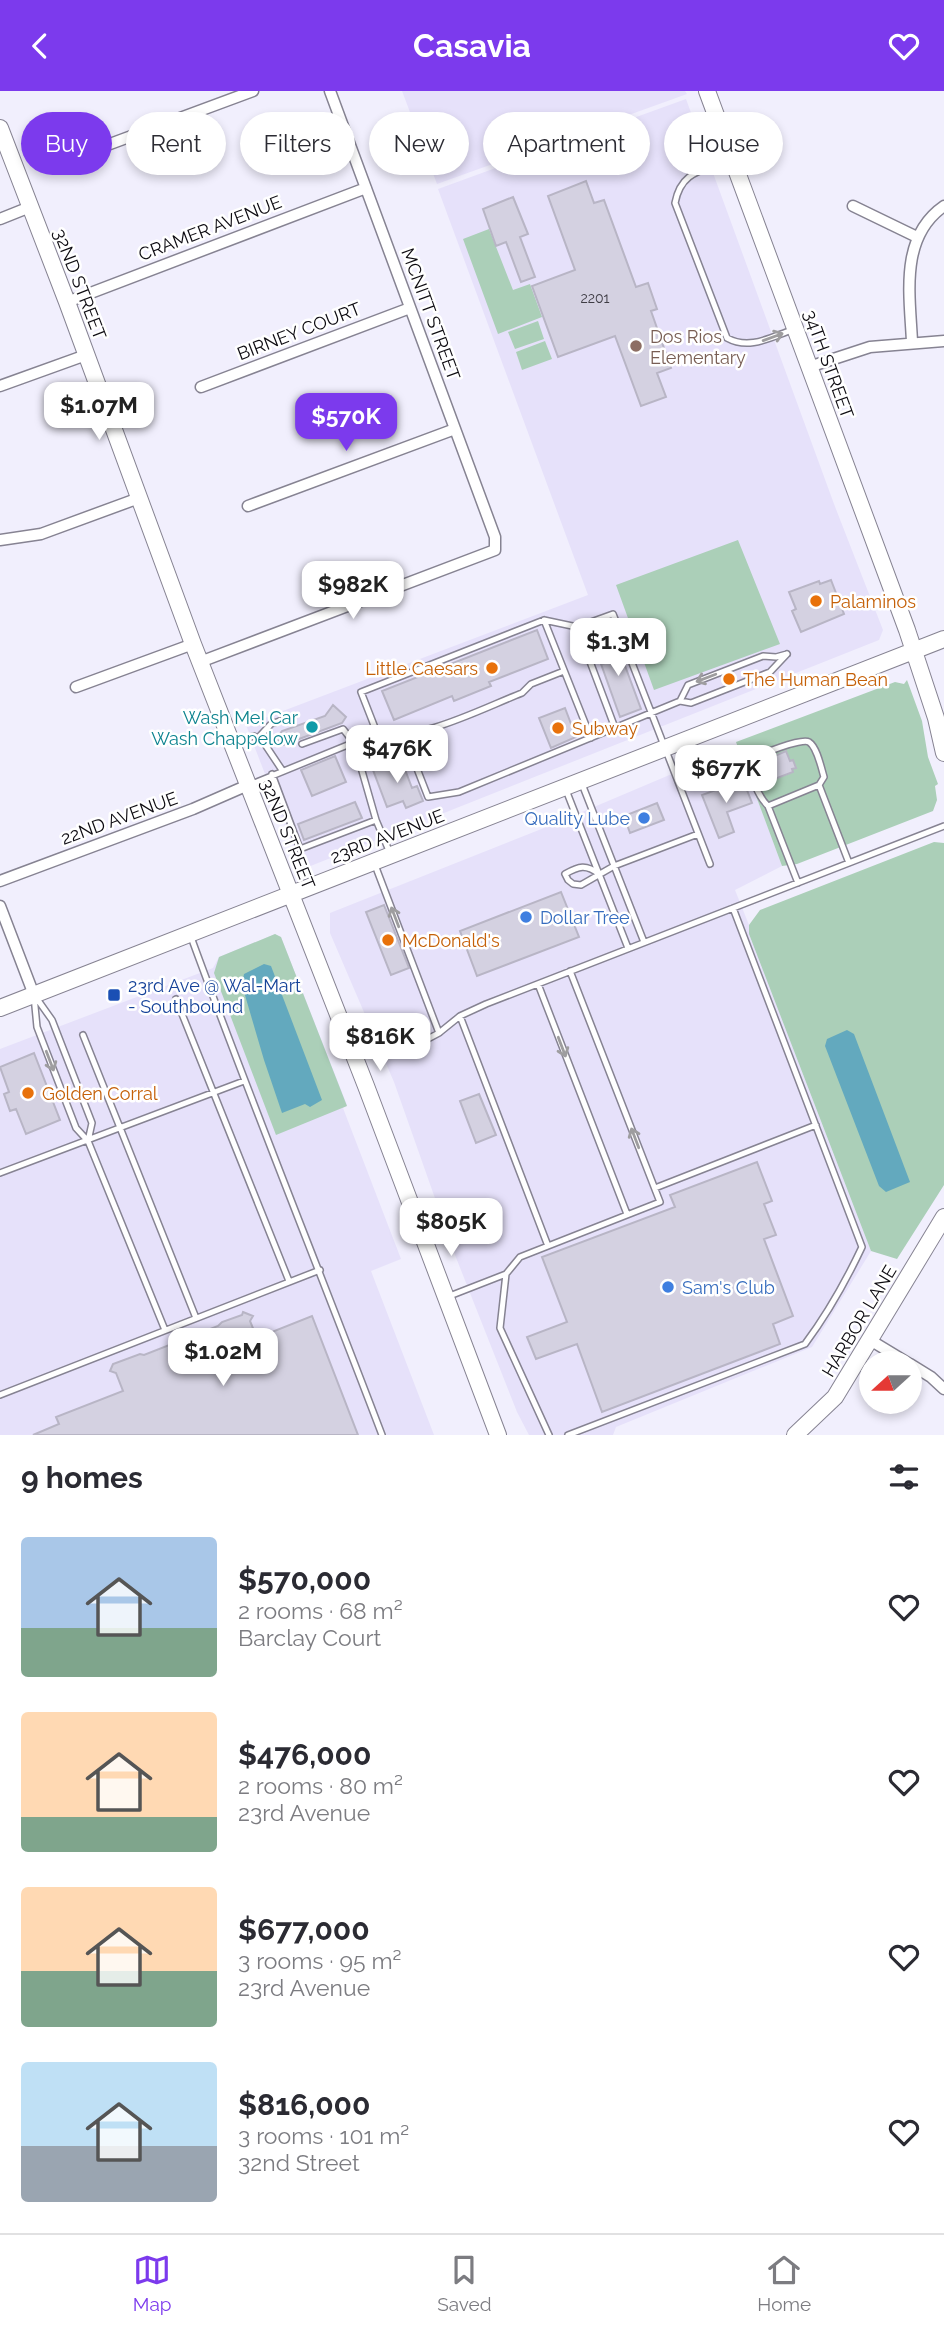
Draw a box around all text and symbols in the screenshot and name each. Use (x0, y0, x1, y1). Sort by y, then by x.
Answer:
icon: back (21, 27, 59, 65)
text: Casavia (413, 27, 531, 64)
icon: heart (885, 27, 923, 65)
chip: Buy (21, 112, 112, 175)
chip: Rent (126, 112, 226, 175)
chip: Filters (240, 112, 355, 175)
chip: New (369, 112, 469, 175)
chip: Apartment (483, 112, 650, 175)
chip: House (664, 112, 783, 175)
street label: CRAMER AVENUE (136, 191, 285, 265)
street label: 32ND STREET (49, 226, 111, 342)
street label: MCNITT STREET (397, 245, 465, 383)
house number: 2201 (580, 290, 610, 306)
street label: BIRNEY COURT (234, 298, 364, 364)
street label: 34TH STREET (800, 307, 858, 421)
place label: Dos Rios Elementary (650, 326, 746, 368)
one-way arrow (762, 329, 784, 342)
marker: Dos Rios Elementary (628, 338, 644, 354)
pin: $1.07M (42, 383, 156, 442)
text: $1.07M (60, 391, 138, 418)
pin: $570K (297, 393, 395, 453)
text: $570K (311, 402, 381, 429)
pin: $982K (304, 561, 402, 621)
text: $982K (318, 570, 388, 597)
place label: Palaminos (830, 591, 916, 612)
marker: Palaminos (808, 593, 824, 609)
pin: $1.3M (569, 619, 667, 678)
text: $1.3M (586, 627, 650, 654)
place label: Little Caesars (365, 658, 478, 679)
marker: Little Caesars (484, 660, 500, 676)
place label: The Human Bean (743, 669, 888, 690)
marker: The Human Bean (721, 671, 737, 687)
one-way arrow (696, 673, 718, 686)
place label: Wash Me! Car Wash Chappelow (151, 707, 299, 749)
place label: Subway (572, 718, 638, 739)
marker: Wash Me! Car Wash Chappelow (304, 719, 320, 735)
marker: Subway (550, 720, 566, 736)
pin: $476K (348, 725, 446, 785)
text: $476K (362, 734, 432, 761)
pin: $677K (677, 745, 775, 805)
text: $677K (691, 754, 761, 781)
street label: 32ND STREET (256, 776, 320, 892)
street label: 22ND AVENUE (58, 787, 180, 849)
street label: 23RD AVENUE (327, 805, 447, 867)
place label: Quality Lube (524, 808, 630, 829)
marker: Quality Lube (636, 810, 652, 826)
one-way arrow (387, 906, 400, 928)
place label: Dollar Tree (540, 907, 630, 928)
marker: Dollar Tree (518, 909, 534, 925)
place label: McDonald's (402, 930, 500, 951)
marker: McDonald's (380, 932, 396, 948)
place label: 23rd Ave @ Wal-Mart - Southbound (128, 975, 301, 1017)
marker: 23rd Ave @ Wal-Mart - Southbound (106, 987, 122, 1003)
pin: $816K (331, 1013, 429, 1073)
text: $816K (345, 1022, 415, 1049)
one-way arrow (557, 1036, 570, 1058)
one-way arrow (45, 1049, 58, 1071)
place label: Golden Corral (42, 1083, 158, 1104)
marker: Golden Corral (20, 1085, 36, 1101)
one-way arrow (628, 1128, 640, 1150)
pin: $805K (402, 1199, 500, 1258)
text: $805K (416, 1207, 486, 1234)
street label: HARBOR LANE (817, 1261, 901, 1381)
place label: Sam's Club (682, 1277, 775, 1298)
marker: Sam's Club (660, 1279, 676, 1295)
pin: $1.02M (166, 1329, 280, 1388)
text: $1.02M (184, 1337, 262, 1364)
north arrow (859, 1351, 922, 1414)
map controls (859, 1351, 922, 1414)
icon: filters (885, 1458, 923, 1496)
text: 9 homes (21, 1460, 143, 1495)
text: $570,000 (238, 1562, 371, 1597)
icon: home (77, 1565, 161, 1649)
icon: heart (885, 1588, 923, 1626)
text: 2 rooms · 68 m² (238, 1597, 403, 1624)
text: Barclay Court (238, 1624, 381, 1651)
text: $476,000 (238, 1737, 371, 1772)
icon: home (77, 1740, 161, 1824)
icon: heart (885, 1763, 923, 1801)
text: 2 rooms · 80 m² (238, 1772, 403, 1799)
text: 23rd Avenue (238, 1799, 370, 1826)
text: $677,000 (238, 1912, 370, 1947)
icon: home (77, 1915, 161, 1999)
icon: heart (885, 1938, 923, 1976)
text: 3 rooms · 95 m² (238, 1947, 401, 1974)
text: 23rd Avenue (238, 1974, 370, 2001)
text: $816,000 (238, 2087, 370, 2122)
icon: home (77, 2090, 161, 2174)
icon: heart (885, 2113, 923, 2151)
text: 3 rooms · 101 m² (238, 2122, 409, 2149)
text: 32nd Street (238, 2149, 360, 2176)
tab: Map (133, 2251, 172, 2315)
tab: Saved (437, 2251, 492, 2315)
tab: Home (757, 2251, 811, 2315)

